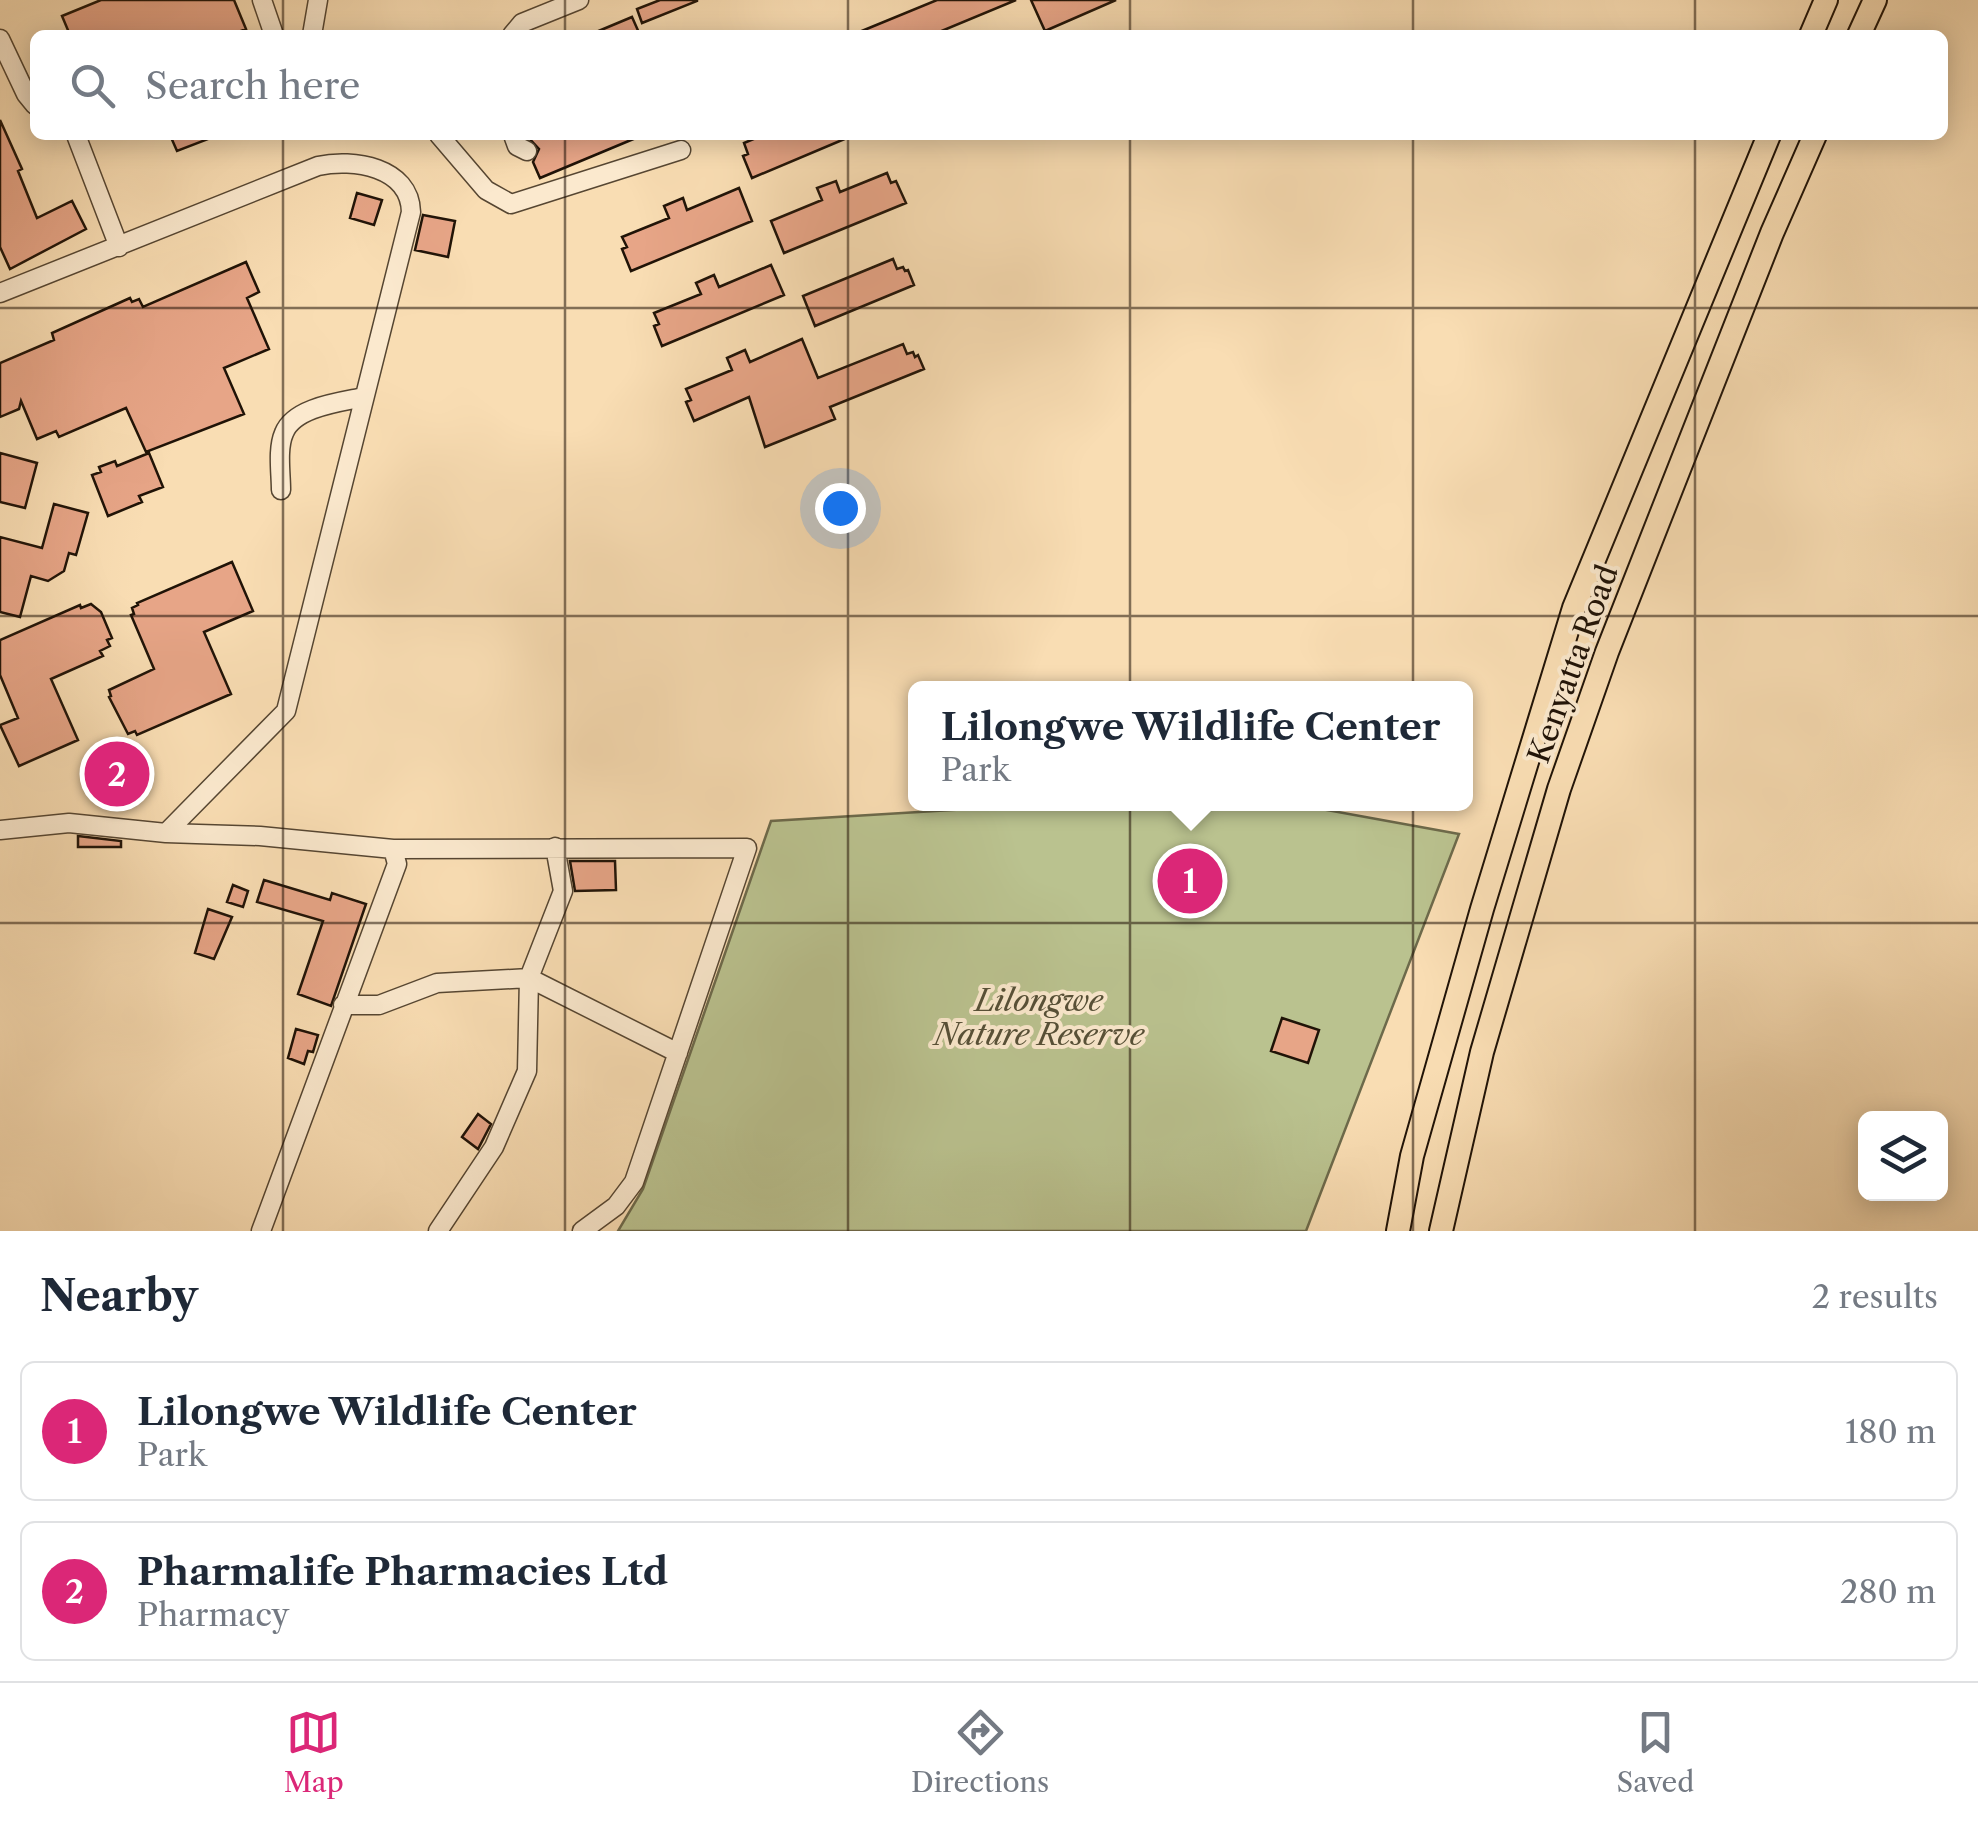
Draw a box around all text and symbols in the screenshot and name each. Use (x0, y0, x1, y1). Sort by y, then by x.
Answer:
search box (30, 30, 1948, 140)
icon: search (65, 58, 120, 113)
text: Search here (145, 62, 360, 109)
your location (815, 483, 866, 534)
street label: Kenyatta Road (1520, 560, 1626, 768)
popup (908, 681, 1473, 811)
text: Lilongwe Wildlife Center (941, 703, 1440, 750)
pin: 2 (84, 736, 150, 812)
text: Park (941, 750, 1010, 789)
pin: 1 (1158, 844, 1222, 918)
park label: Lilongwe Nature Reserve (932, 982, 1146, 1053)
map controls (1858, 1111, 1948, 1201)
button: layers (1858, 1111, 1948, 1201)
text: Nearby (40, 1270, 198, 1322)
text: 2 results (1812, 1277, 1938, 1316)
text: Lilongwe Wildlife Center (137, 1388, 637, 1435)
text: 1 (67, 1412, 82, 1451)
text: 180 m (1845, 1412, 1936, 1451)
text: Park (137, 1435, 207, 1474)
text: Pharmalife Pharmacies Ltd (137, 1548, 668, 1595)
text: 2 (65, 1572, 84, 1611)
text: 280 m (1840, 1572, 1936, 1611)
text: Pharmacy (137, 1595, 289, 1634)
tab: Map (284, 1705, 344, 1799)
tab: Directions (911, 1705, 1049, 1799)
tab: Saved (1617, 1705, 1694, 1799)

